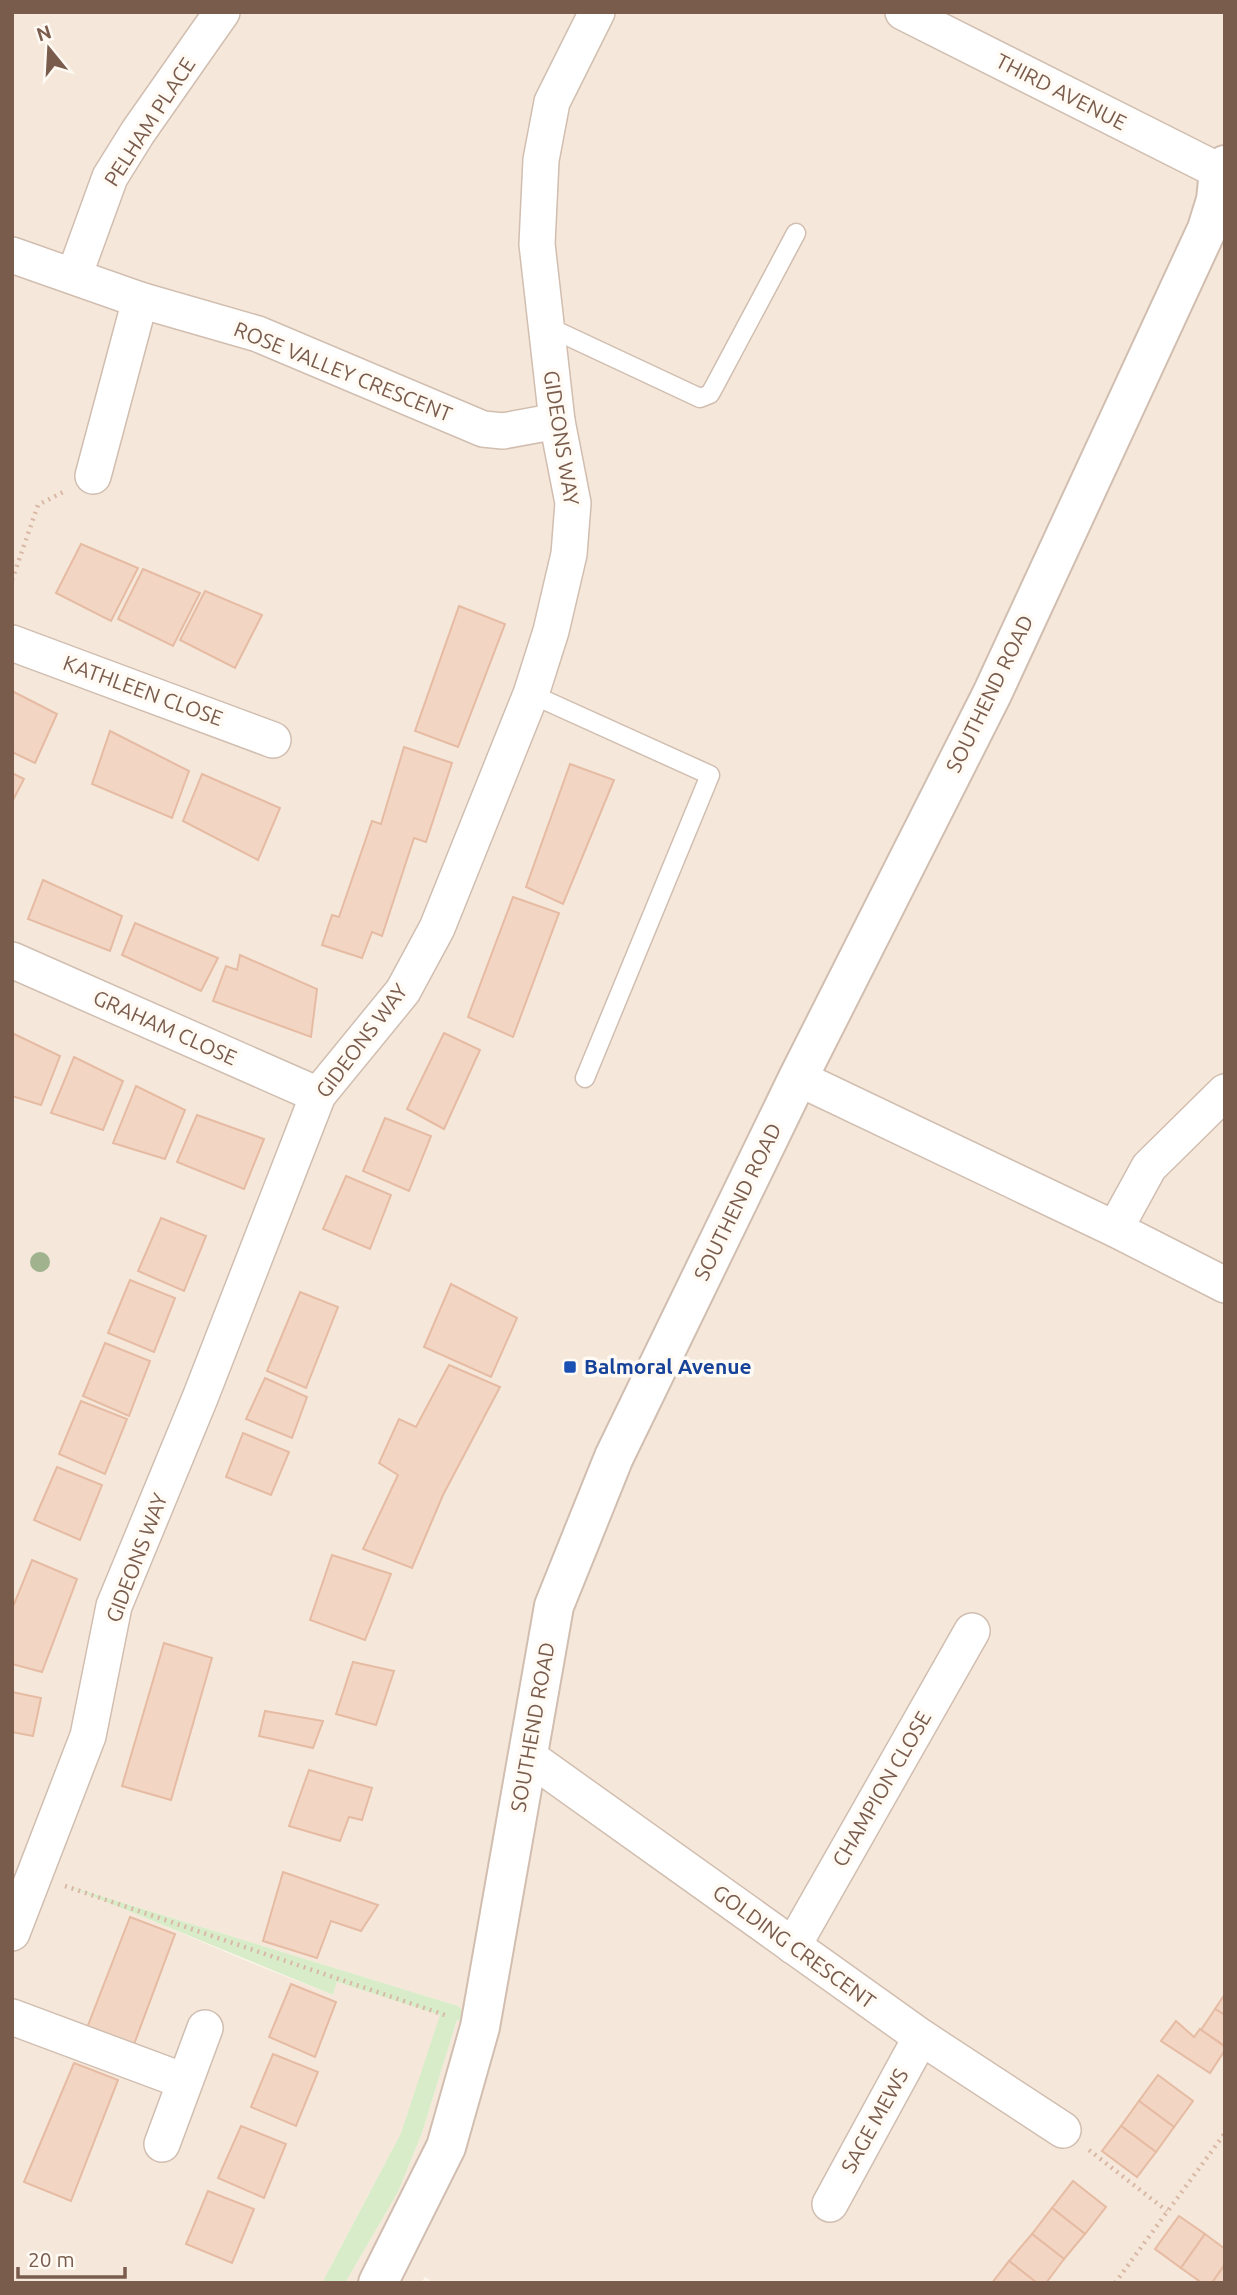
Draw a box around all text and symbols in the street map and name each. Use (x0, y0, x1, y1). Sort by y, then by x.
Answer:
north arrow (14, 14, 84, 84)
text: N (34, 20, 54, 45)
street label: THIRD AVENUE (992, 48, 1131, 134)
street label: PELHAM PLACE (99, 53, 200, 190)
street label: ROSE VALLEY CRESCENT (231, 316, 456, 426)
street label: GIDEONS WAY (539, 369, 584, 507)
street label: SOUTHEND ROAD (941, 611, 1038, 776)
street label: KATHLEEN CLOSE (60, 650, 227, 730)
street label: GIDEONS WAY (311, 979, 412, 1102)
street label: GRAHAM CLOSE (90, 985, 241, 1069)
street label: SOUTHEND ROAD (689, 1119, 786, 1284)
place label: Balmoral Avenue (584, 1354, 752, 1378)
marker: Balmoral Avenue (562, 1359, 578, 1375)
street label: GIDEONS WAY (100, 1490, 172, 1625)
street label: SOUTHEND ROAD (505, 1640, 559, 1814)
street label: CHAMPION CLOSE (827, 1707, 935, 1870)
street label: GOLDING CRESCENT (709, 1879, 881, 2013)
street label: SAGE MEWS (836, 2064, 913, 2177)
scale bar (18, 2236, 124, 2280)
text: 20 m (28, 2247, 75, 2271)

